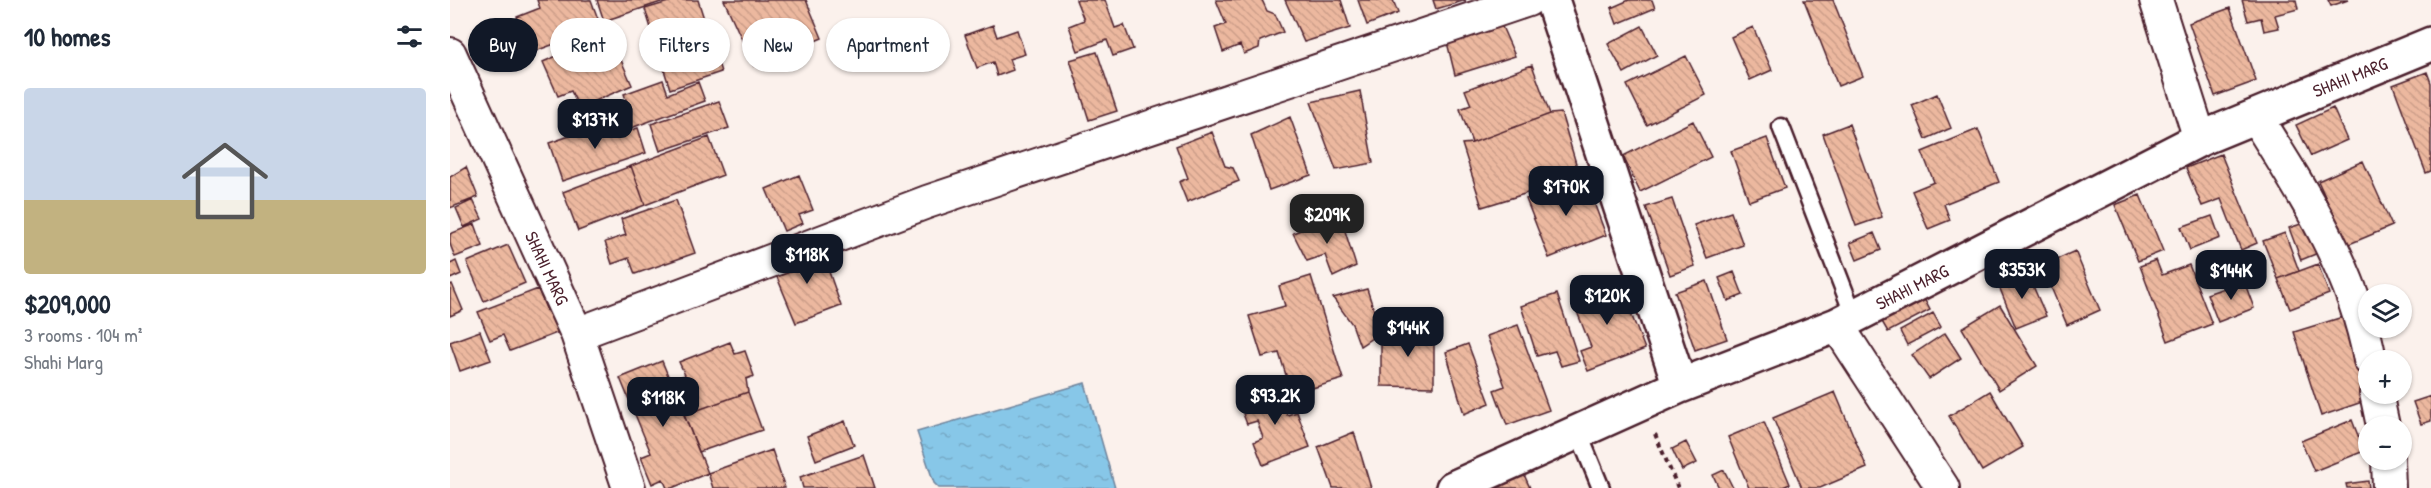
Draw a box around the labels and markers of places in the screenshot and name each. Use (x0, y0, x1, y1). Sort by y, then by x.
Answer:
pin: $137K (553, 99, 637, 150)
pin: $170K (1524, 166, 1608, 217)
pin: $209K (1285, 194, 1369, 245)
pin: $118K (765, 234, 849, 285)
pin: $353K (1980, 249, 2064, 300)
pin: $144K (2189, 250, 2273, 301)
pin: $120K (1565, 275, 1649, 326)
pin: $144K (1366, 307, 1450, 358)
pin: $93.2K (1226, 375, 1324, 426)
pin: $118K (621, 377, 705, 428)

